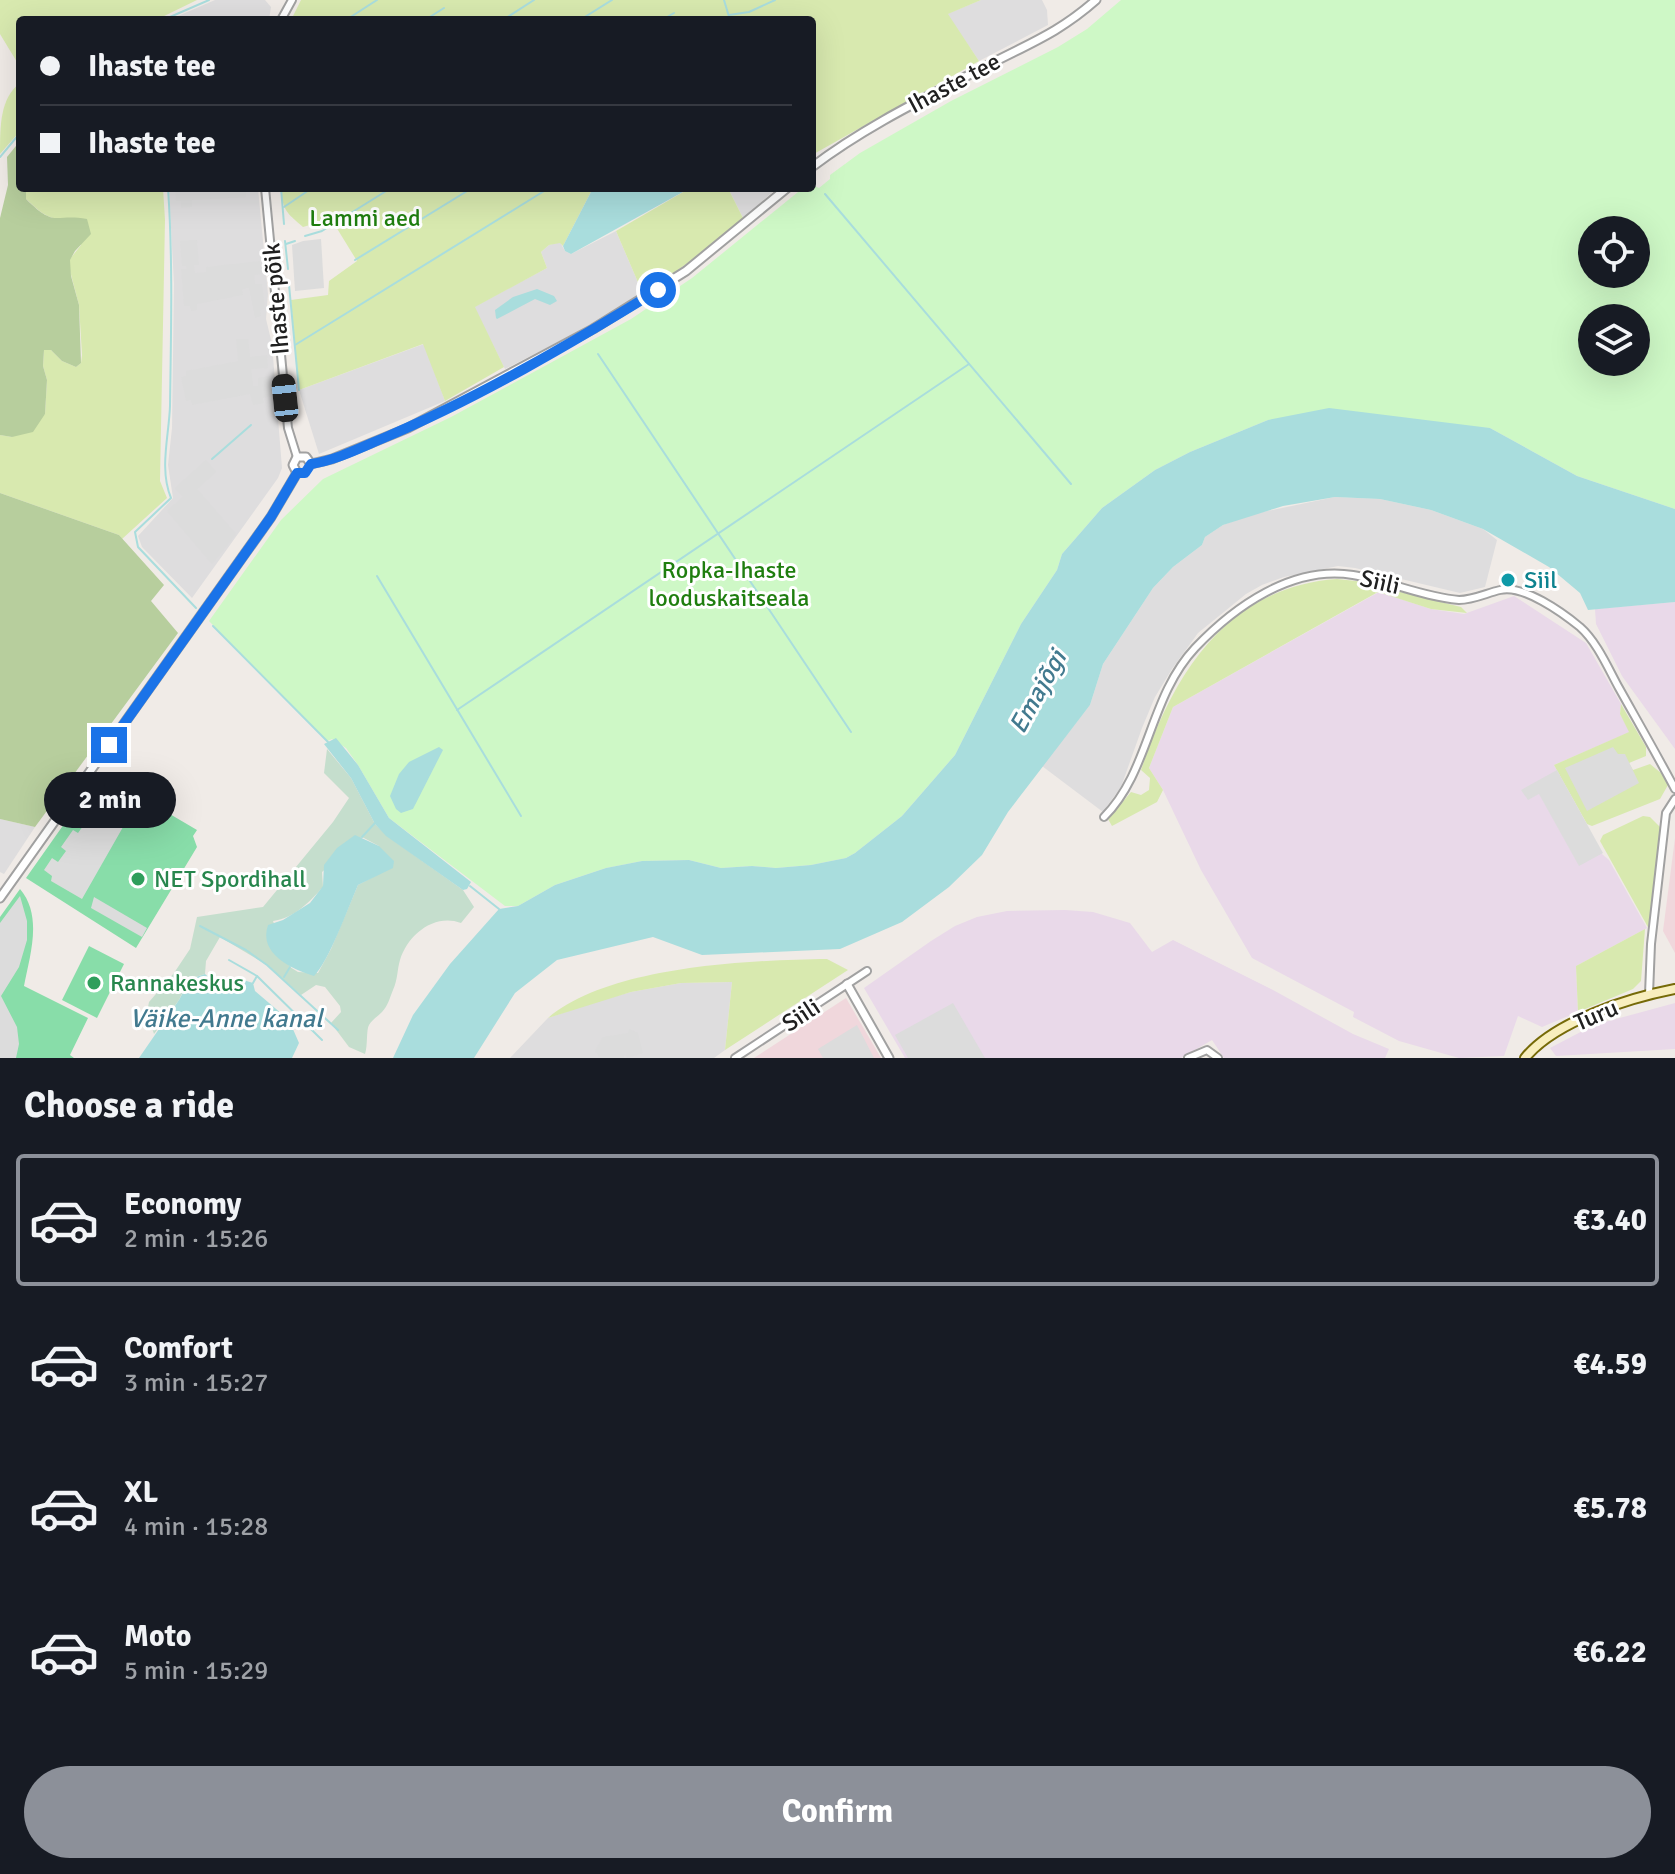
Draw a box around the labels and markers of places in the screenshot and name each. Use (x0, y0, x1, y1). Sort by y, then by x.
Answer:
place label: Siil (1524, 565, 1557, 595)
marker: Siil (1499, 571, 1517, 589)
place label: NET Spordihall (154, 864, 306, 894)
marker: NET Spordihall (129, 870, 147, 888)
place label: Rannakeskus (110, 968, 244, 998)
marker: Rannakeskus (85, 974, 103, 992)

